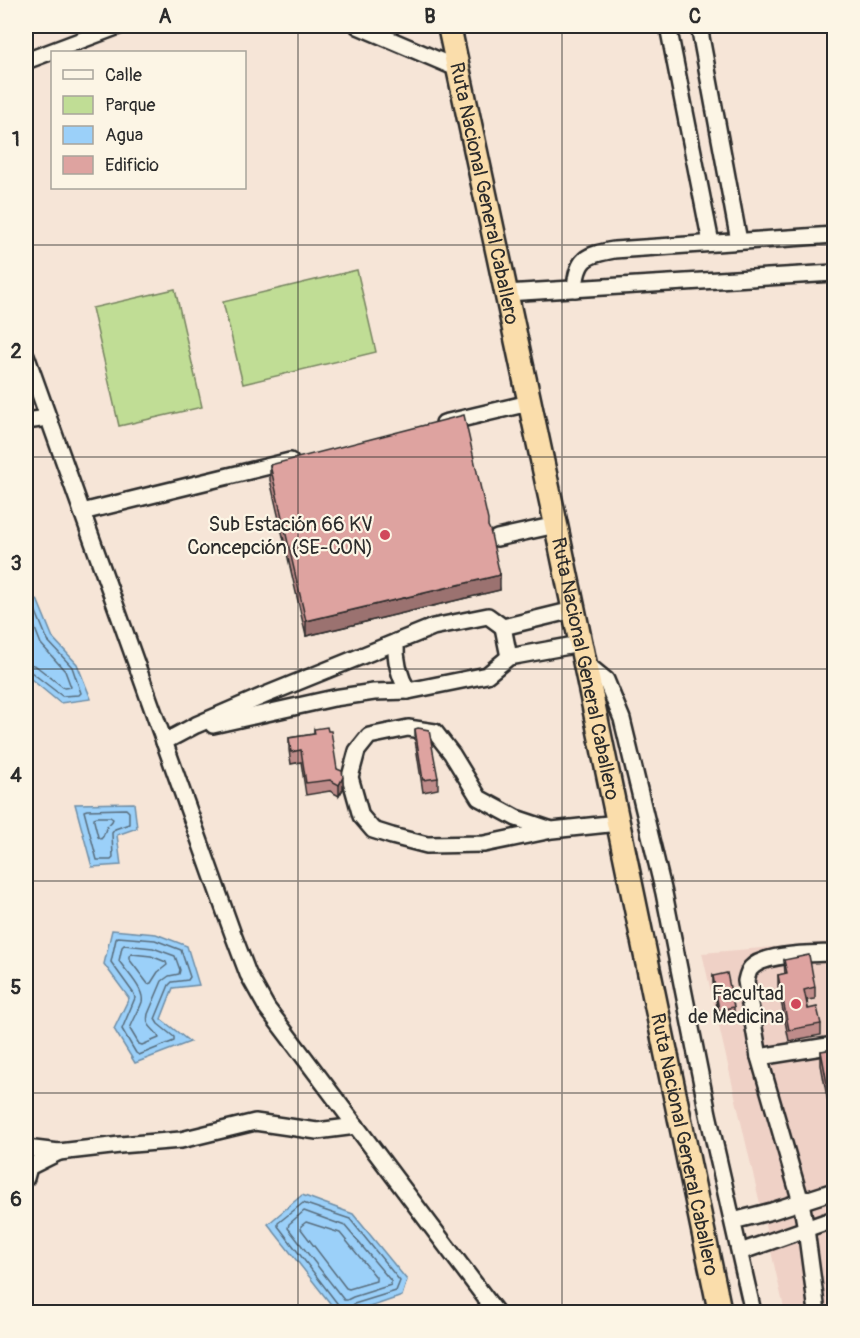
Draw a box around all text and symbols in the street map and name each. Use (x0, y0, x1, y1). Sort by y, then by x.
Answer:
text: A (159, 4, 172, 29)
text: B (424, 4, 436, 29)
text: C (689, 4, 701, 29)
legend (51, 51, 246, 189)
street label: Ruta Nacional General Caballero (444, 60, 525, 327)
text: Calle (105, 64, 142, 87)
text: Parque (105, 94, 155, 117)
text: Agua (105, 124, 143, 147)
text: 1 (12, 127, 20, 152)
text: Edificio (105, 154, 159, 177)
text: 2 (10, 339, 22, 364)
place label: Sub Estación 66 KV Concepción (SE-CON) (187, 512, 373, 560)
marker: Sub Estación 66 KV Concepción (SE-CON) (378, 528, 392, 542)
street label: Ruta Nacional General Caballero (546, 535, 625, 802)
text: 3 (10, 551, 22, 576)
text: 4 (10, 763, 22, 788)
text: 5 (11, 975, 22, 1000)
place label: Facultad de Medicina (688, 981, 784, 1029)
marker: Facultad de Medicina (789, 997, 803, 1011)
street label: Ruta Nacional General Caballero (645, 1011, 724, 1278)
text: 6 (10, 1187, 22, 1212)

